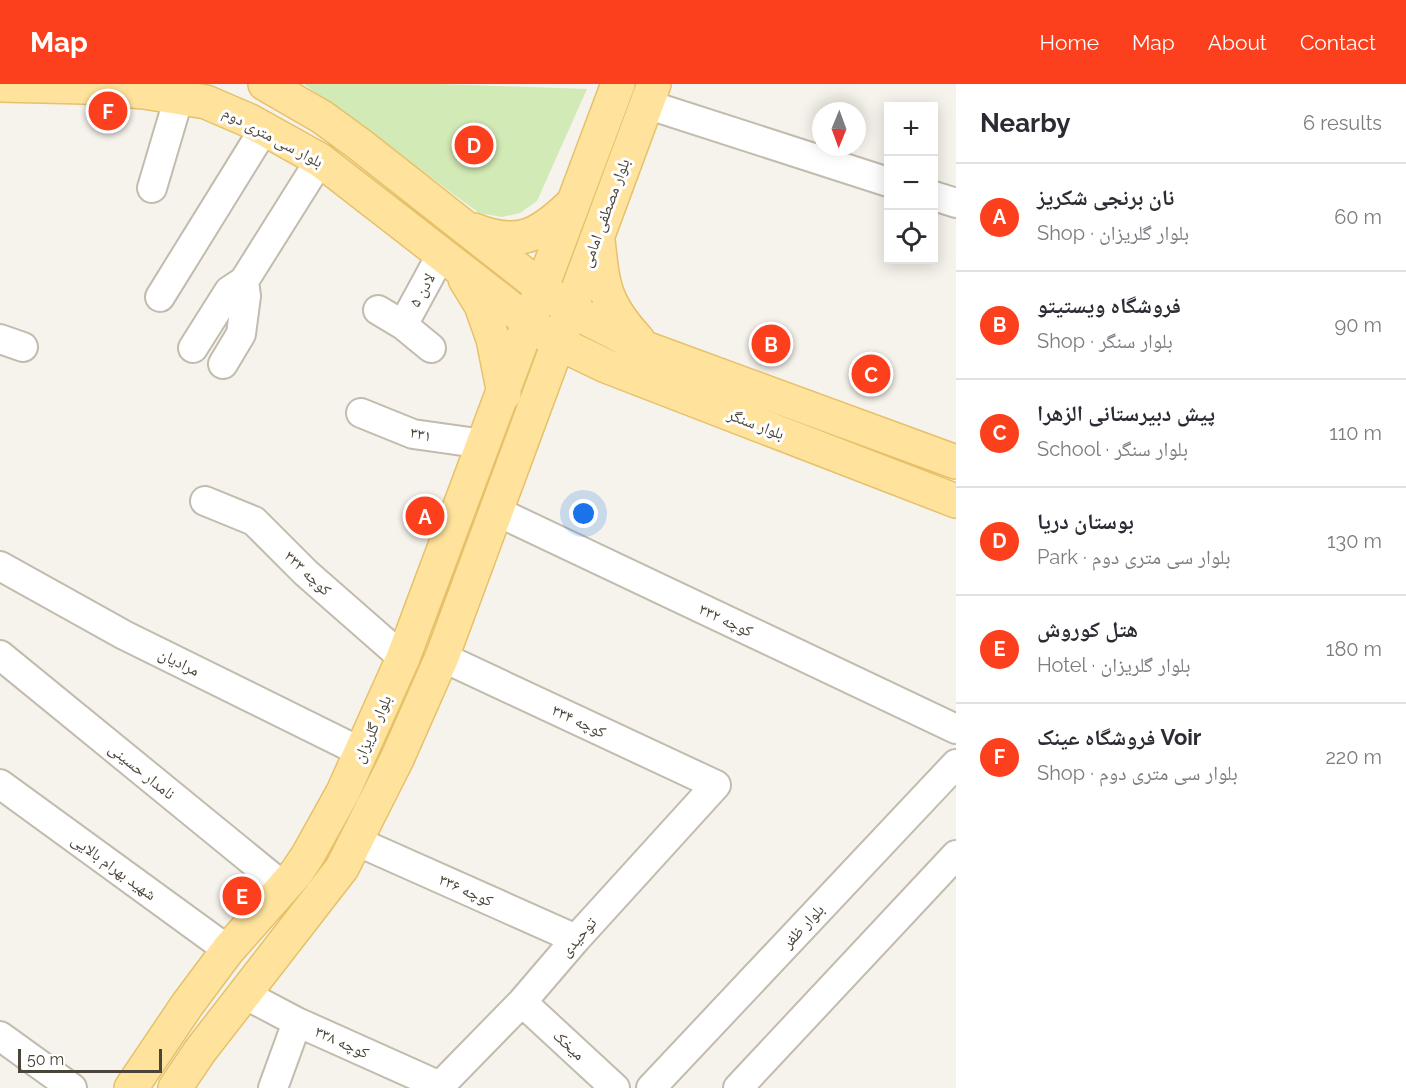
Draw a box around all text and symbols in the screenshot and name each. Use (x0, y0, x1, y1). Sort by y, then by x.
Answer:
text: Map (30, 26, 88, 59)
text: Home (1040, 30, 1099, 55)
text: Map (1132, 30, 1175, 55)
text: About (1208, 30, 1267, 55)
text: Contact (1300, 30, 1376, 55)
pin: F (88, 88, 128, 134)
north arrow (812, 102, 866, 156)
map controls (884, 102, 938, 264)
button: + (884, 102, 938, 156)
street label: بلوار سی متری دوم (219, 103, 326, 172)
text: Nearby (980, 108, 1070, 138)
text: 6 results (1303, 111, 1382, 135)
pin: D (454, 122, 494, 168)
street label: بلوار مصطفی امامی (577, 156, 634, 270)
button: − (884, 156, 938, 210)
text: نان برنجی شکریز (1037, 184, 1174, 210)
text: A (993, 205, 1006, 229)
text: 60 m (1334, 205, 1382, 229)
button: locate (884, 210, 938, 264)
text: Shop · بلوار گلریزان (1037, 221, 1189, 245)
street label: لادن ۵ (405, 270, 440, 311)
text: فروشگاه ویستیتو (1037, 292, 1181, 318)
text: B (993, 313, 1006, 337)
text: 90 m (1335, 313, 1382, 337)
pin: B (752, 322, 790, 366)
text: Shop · بلوار سنگر (1037, 329, 1173, 353)
pin: C (852, 352, 890, 396)
text: پیش دبیرستانی الزهرا (1037, 400, 1215, 426)
street label: بلوار سنگر (724, 404, 787, 443)
text: C (993, 421, 1006, 445)
text: 110 m (1329, 421, 1382, 445)
street label: ۳۳۱ (408, 422, 434, 446)
text: School · بلوار سنگر (1037, 437, 1188, 461)
pin: A (406, 494, 444, 538)
your location (569, 499, 598, 528)
text: بوستان دریا (1037, 508, 1134, 534)
text: D (992, 529, 1007, 553)
text: 130 m (1327, 529, 1382, 553)
text: Park · بلوار سی متری دوم (1037, 545, 1230, 569)
street label: کوچه ۳۳۳ (281, 547, 336, 600)
street label: کوچه ۳۳۲ (696, 599, 756, 641)
text: هتل کوروش (1037, 616, 1138, 642)
text: E (993, 637, 1006, 661)
text: 180 m (1326, 637, 1382, 661)
street label: مرادیان (155, 644, 203, 681)
text: Hotel · بلوار گلریزان (1037, 653, 1190, 677)
street label: بلوار گلریزان (349, 692, 396, 766)
street label: کوچه ۳۳۴ (549, 700, 609, 742)
text: فروشگاه عینک Voir (1037, 724, 1201, 750)
street label: نامدار حسینی (104, 739, 179, 804)
text: F (994, 745, 1005, 769)
text: 220 m (1325, 745, 1382, 769)
text: Shop · بلوار سی متری دوم (1037, 761, 1238, 785)
street label: شهید بهرام بالایی (67, 830, 160, 905)
street label: کوچه ۳۳۶ (436, 870, 496, 910)
pin: E (222, 874, 262, 918)
street label: بلوار ظفر (777, 900, 828, 953)
street label: توحیدی (556, 913, 601, 961)
street label: کوچه ۳۳۸ (312, 1022, 372, 1062)
street label: میخک (549, 1026, 589, 1064)
scale bar (18, 1046, 162, 1074)
text: 50 m (27, 1050, 64, 1069)

